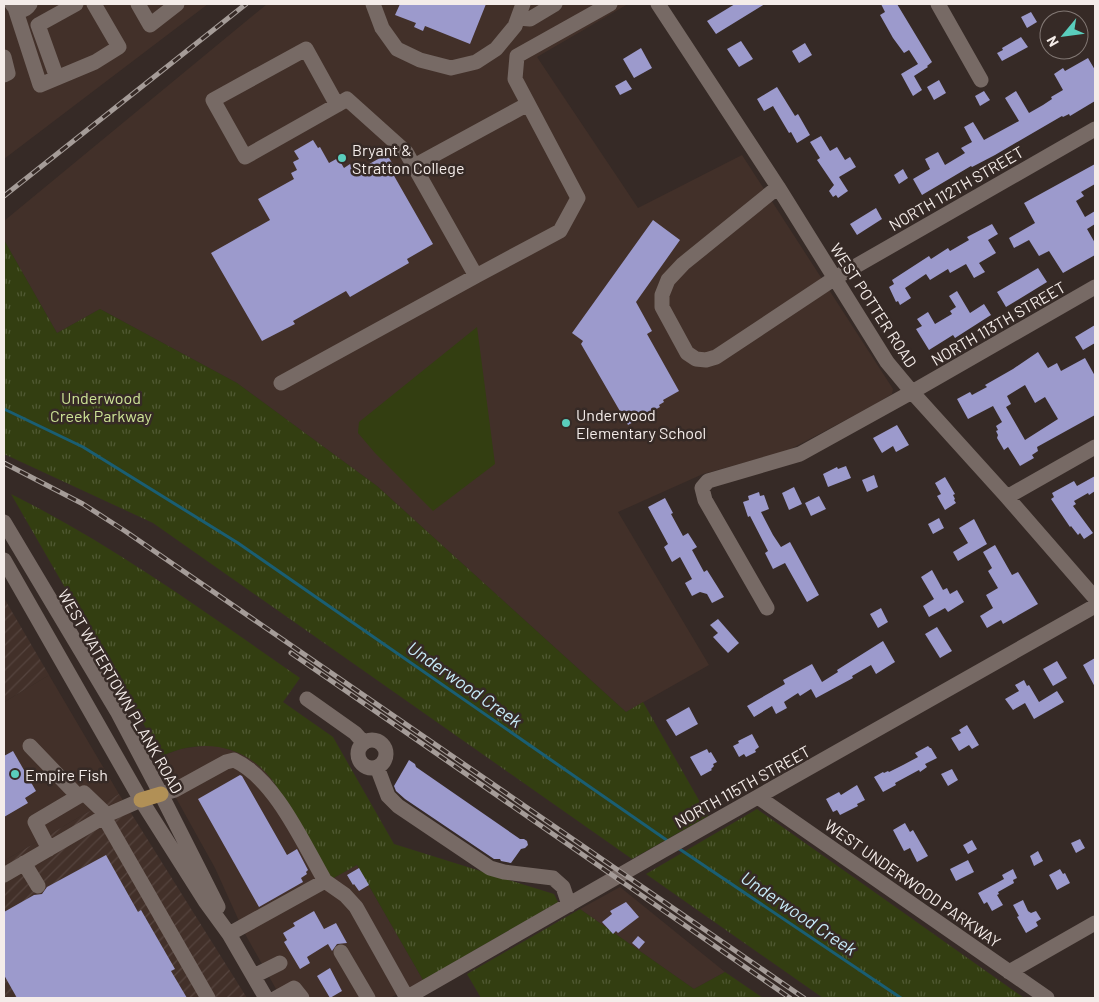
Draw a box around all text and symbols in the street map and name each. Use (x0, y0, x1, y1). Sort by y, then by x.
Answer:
north arrow (1039, 10, 1089, 60)
text: N (1043, 33, 1062, 50)
place label: Bryant & Stratton College (352, 140, 464, 177)
street label: NORTH 112TH STREET (885, 142, 1027, 234)
marker: Bryant & Stratton College (336, 152, 348, 164)
street label: WEST POTTER ROAD (827, 239, 921, 371)
street label: NORTH 113TH STREET (927, 277, 1069, 369)
park label: Underwood Creek Parkway (50, 388, 153, 425)
place label: Underwood Elementary School (576, 405, 706, 442)
marker: Underwood Elementary School (560, 417, 572, 429)
street label: WEST WATERTOWN PLANK ROAD (55, 585, 187, 797)
water label: Underwood Creek (403, 636, 527, 732)
street label: NORTH 115TH STREET (671, 741, 813, 831)
place label: Empire Fish (25, 765, 108, 784)
marker: Empire Fish (9, 768, 21, 780)
street label: WEST UNDERWOOD PARKWAY (821, 815, 1005, 951)
water label: Underwood Creek (737, 866, 861, 960)

